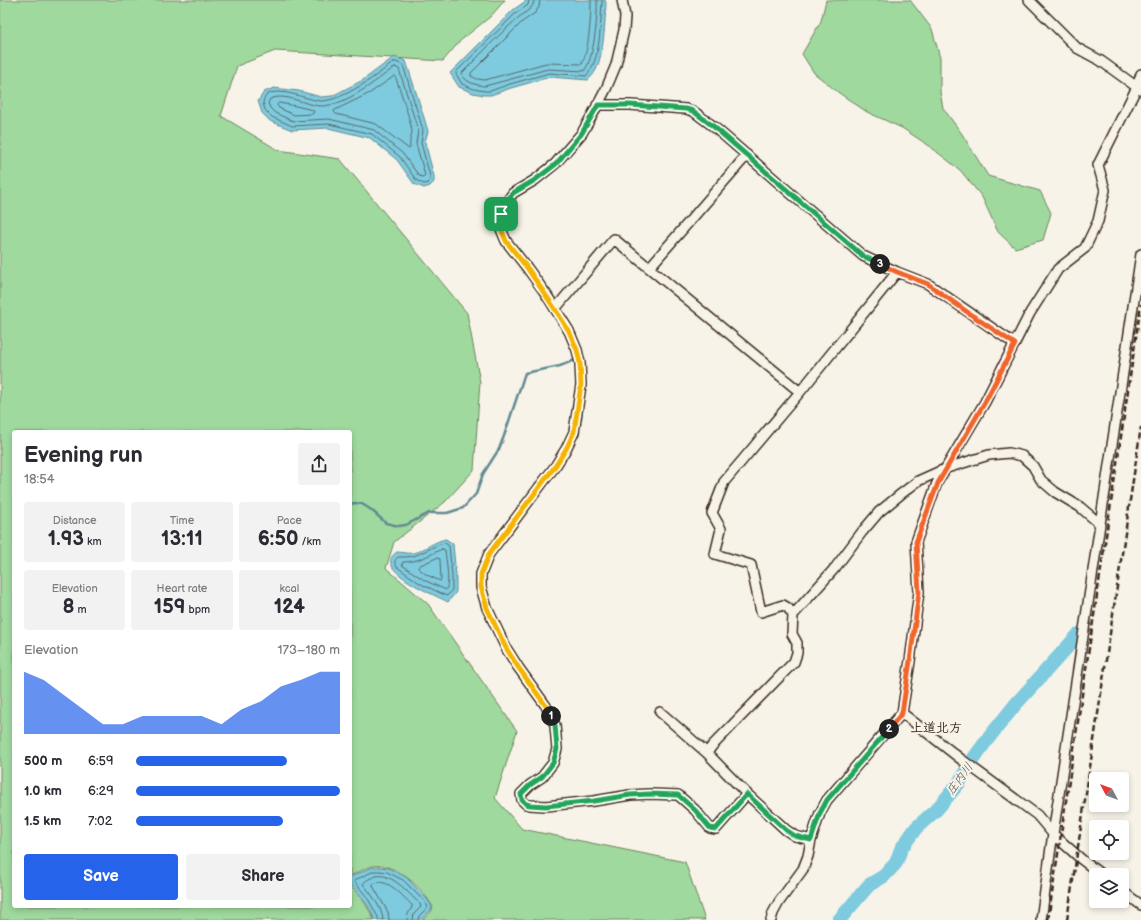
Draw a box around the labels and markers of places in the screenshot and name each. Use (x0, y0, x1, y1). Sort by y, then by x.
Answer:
pin (484, 197, 518, 231)
pin: 3 (870, 254, 890, 274)
pin: 1 (541, 706, 561, 726)
pin: 2 (879, 719, 899, 739)

